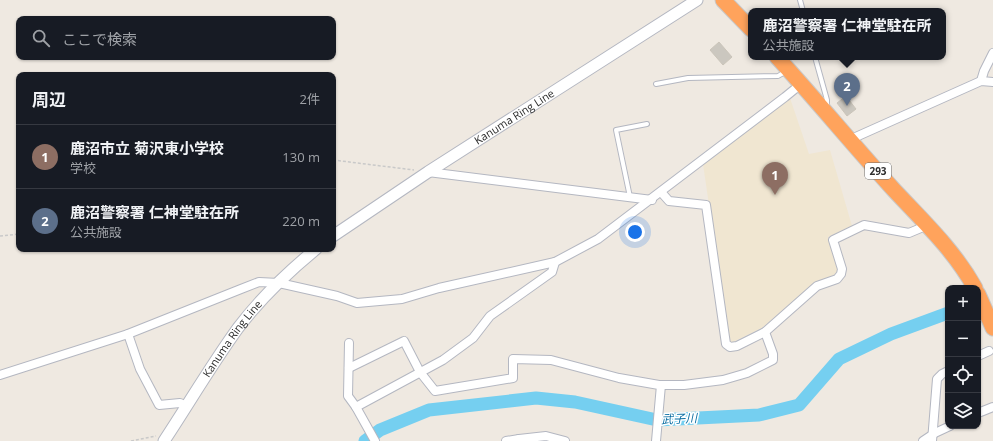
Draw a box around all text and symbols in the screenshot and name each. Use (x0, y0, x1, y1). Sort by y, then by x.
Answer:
popup (748, 8, 946, 60)
text: 鹿沼警察署 仁神堂駐在所 (763, 15, 931, 35)
search box (16, 16, 336, 60)
icon: search (30, 27, 52, 49)
text: ここで検索 (62, 29, 137, 49)
text: 公共施設 (763, 36, 815, 54)
pin: 2 (834, 73, 860, 106)
street label: Kanuma Ring Line (471, 85, 557, 148)
text: 周辺 (32, 88, 66, 111)
text: 2件 (300, 90, 320, 108)
text: 鹿沼市立 菊沢東小学校 (70, 138, 224, 158)
text: 1 (41, 148, 49, 166)
text: 130 m (282, 148, 320, 166)
text: 学校 (70, 159, 96, 177)
pin: 1 (762, 162, 788, 195)
road number: 293 (865, 163, 891, 179)
text: 鹿沼警察署 仁神堂駐在所 (70, 202, 239, 222)
text: 2 (41, 212, 49, 230)
text: 220 m (282, 212, 320, 230)
your location (625, 222, 645, 242)
text: 公共施設 (70, 223, 122, 241)
map controls (945, 285, 981, 429)
button: + (945, 285, 981, 321)
street label: Kanuma Ring Line (199, 297, 265, 380)
button: − (945, 321, 981, 357)
button: locate (945, 357, 981, 393)
button: layers (945, 393, 981, 429)
water label: 武子川 (661, 409, 699, 428)

